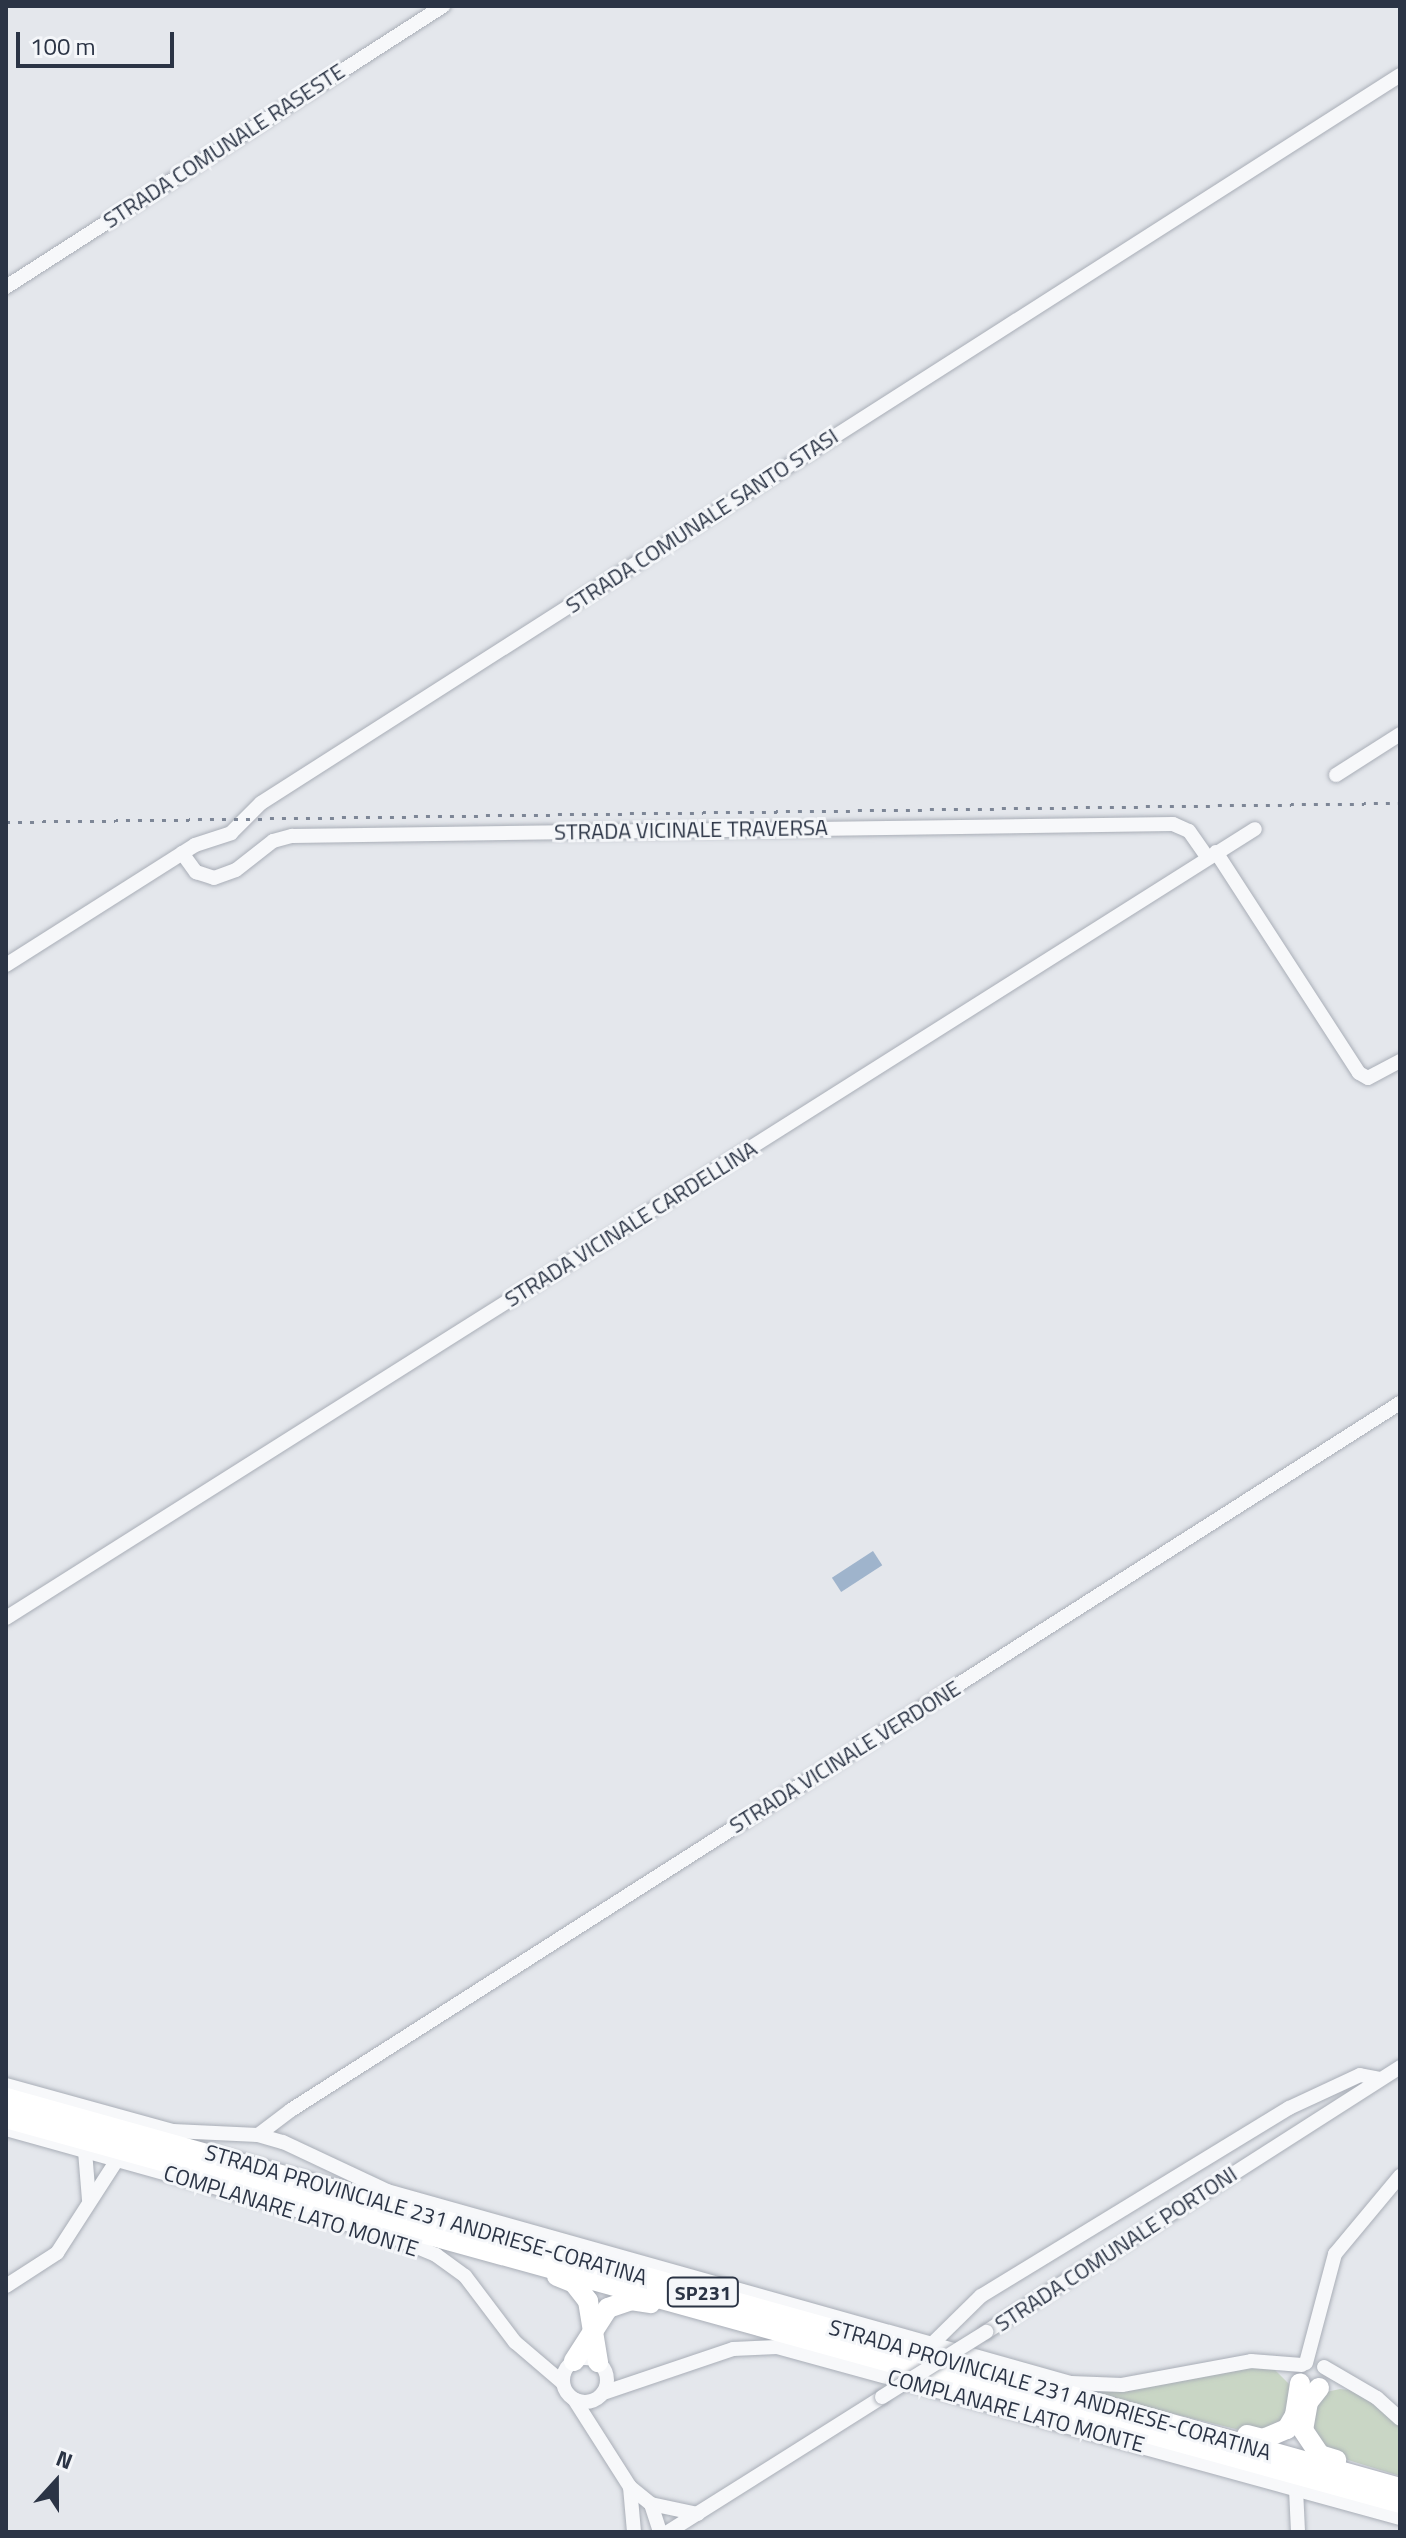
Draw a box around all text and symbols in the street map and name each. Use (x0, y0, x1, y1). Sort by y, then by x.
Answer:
scale bar (20, 16, 178, 66)
text: 100 m (30, 28, 96, 64)
street label: STRADA COMUNALE RASESTE (98, 58, 350, 234)
street label: STRADA COMUNALE SANTO STASI (561, 423, 843, 619)
street label: STRADA VICINALE TRAVERSA (554, 814, 828, 846)
street label: STRADA VICINALE CARDELLINA (500, 1135, 762, 1313)
street label: STRADA VICINALE VERDONE (725, 1675, 965, 1839)
street label: STRADA PROVINCIALE 231 ANDRIESE-CORATINA (202, 2139, 650, 2291)
street label: COMPLANARE LATO MONTE (161, 2160, 421, 2262)
street label: STRADA COMUNALE PORTONI (990, 2161, 1242, 2337)
road number: SP231 (665, 2276, 741, 2308)
street label: STRADA PROVINCIALE 231 ANDRIESE-CORATINA (826, 2314, 1274, 2466)
street label: COMPLANARE LATO MONTE (885, 2364, 1147, 2458)
text: N (51, 2441, 78, 2478)
north arrow (16, 2442, 96, 2522)

